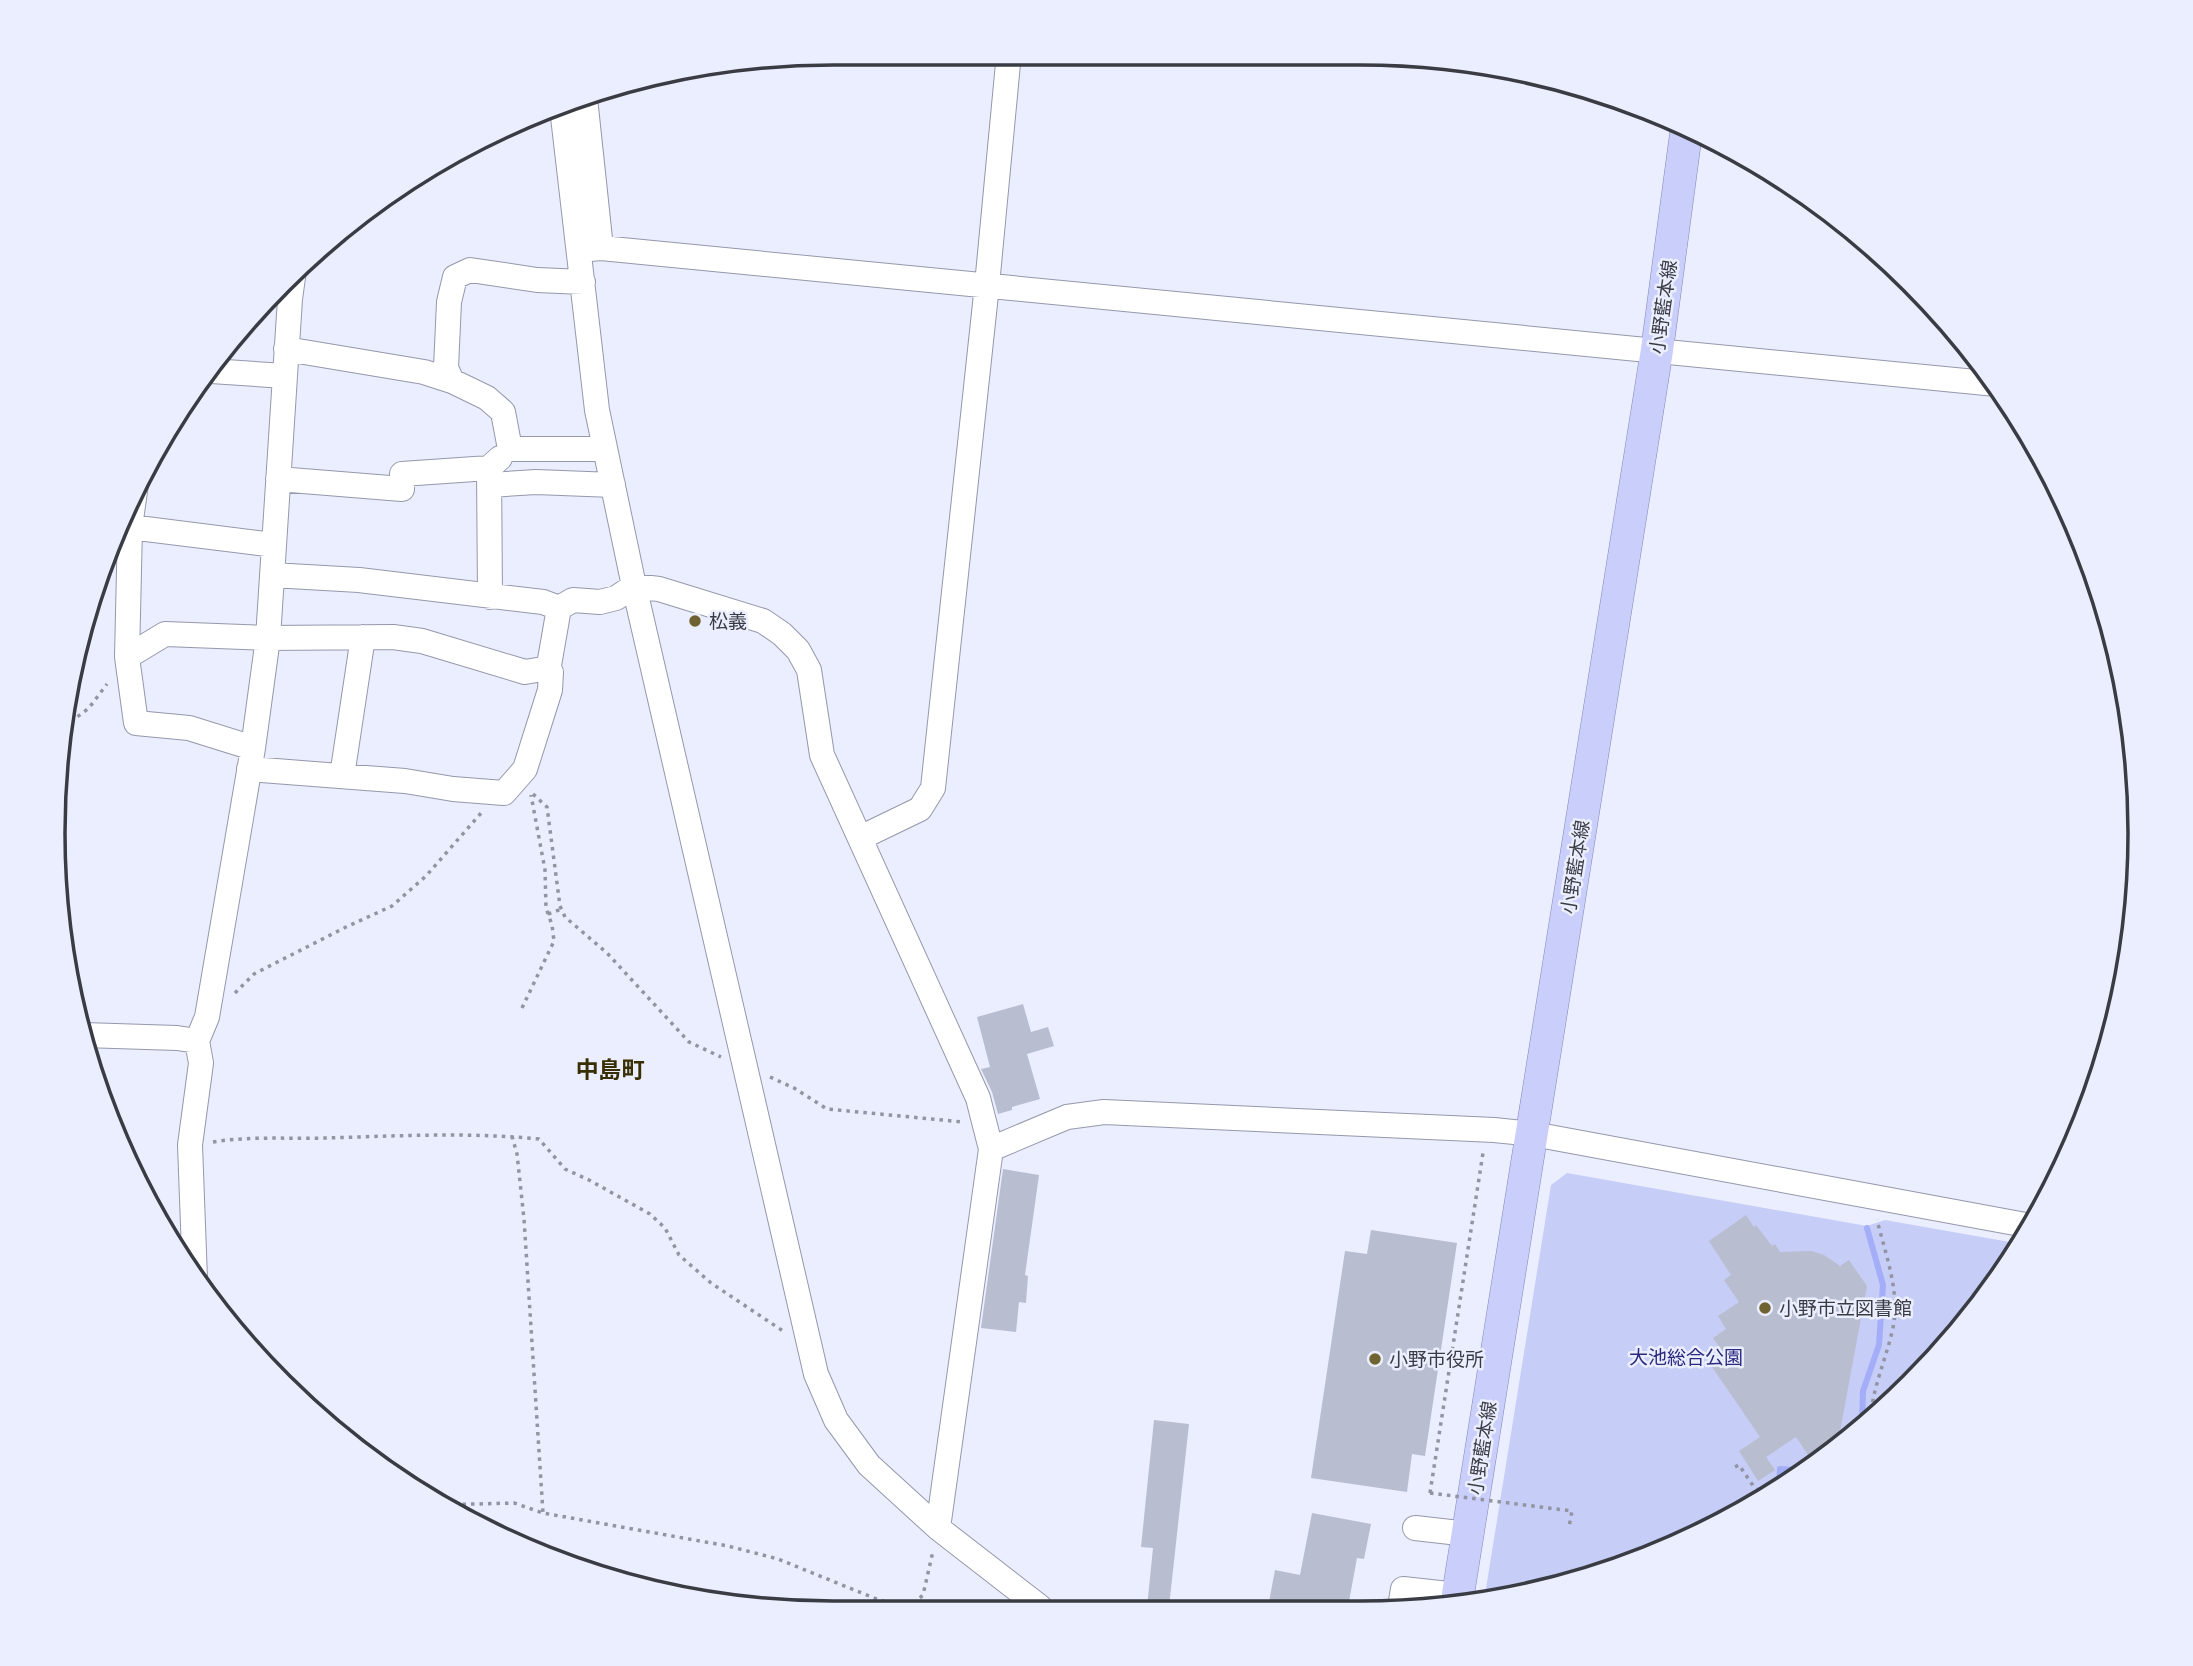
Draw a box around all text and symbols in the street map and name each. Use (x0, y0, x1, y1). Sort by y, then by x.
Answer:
street label: 小野藍本線 (1646, 259, 1681, 356)
place label: 松義 (709, 611, 747, 633)
marker: 松義 (687, 613, 703, 629)
street label: 小野藍本線 (1558, 819, 1594, 916)
district label: 中島町 (576, 1057, 645, 1085)
place label: 小野市立図書館 (1779, 1298, 1912, 1320)
marker: 小野市立図書館 (1757, 1300, 1773, 1316)
park label: 大池総合公園 (1629, 1347, 1743, 1369)
place label: 小野市役所 (1389, 1349, 1484, 1371)
marker: 小野市役所 (1367, 1351, 1383, 1367)
street label: 小野藍本線 (1465, 1400, 1501, 1497)

